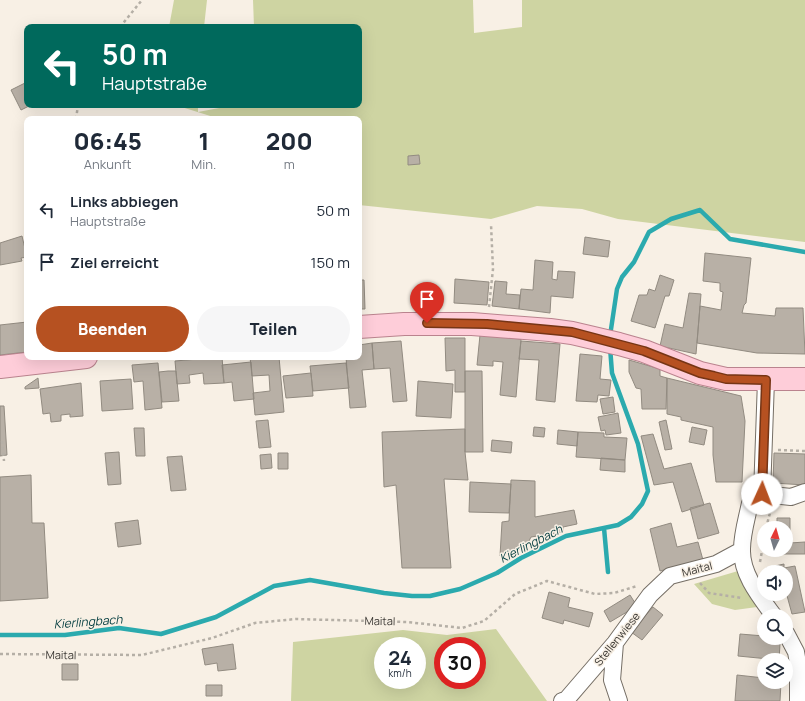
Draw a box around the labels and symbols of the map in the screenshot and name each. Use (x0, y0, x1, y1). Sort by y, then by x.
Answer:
pin (410, 282, 444, 323)
position arrow (741, 473, 783, 515)
water label: Kierlingbach (496, 520, 566, 567)
north arrow (757, 521, 793, 557)
street label: Maital (680, 557, 714, 580)
street label: Stellenwiese (590, 608, 643, 669)
water label: Kierlingbach (53, 611, 124, 632)
street label: Maital (364, 613, 396, 628)
speed limit sign: 30 (434, 637, 486, 689)
street label: Maital (45, 647, 77, 662)

